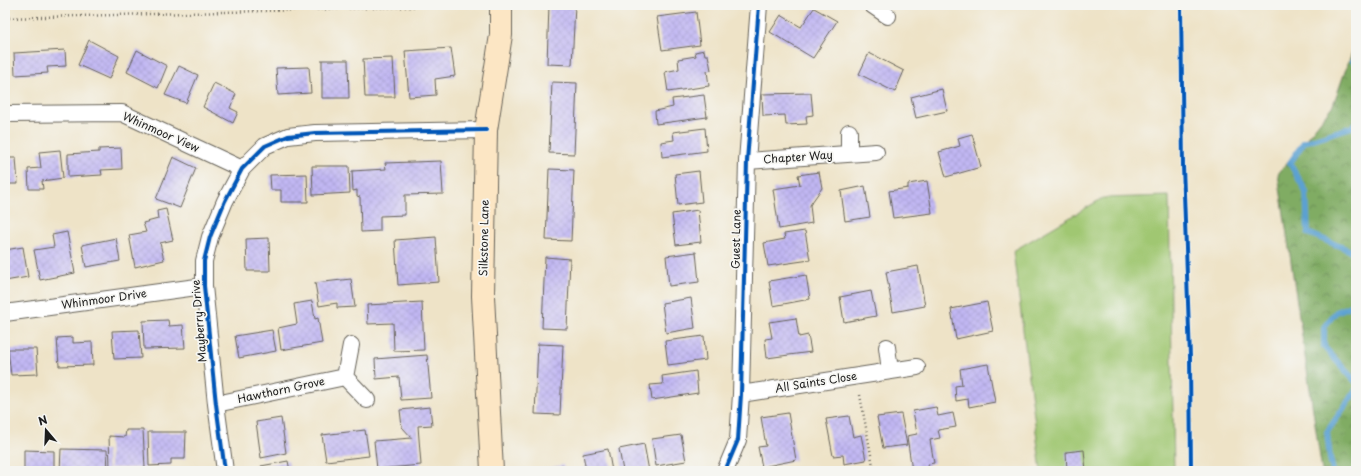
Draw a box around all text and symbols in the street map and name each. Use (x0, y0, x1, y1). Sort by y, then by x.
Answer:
street label: Whinmoor View (120, 107, 203, 156)
street label: Chapter Way (763, 146, 833, 167)
street label: Silkstone Lane (474, 199, 493, 277)
street label: Guest Lane (726, 209, 745, 269)
street label: Mayberry Drive (186, 279, 211, 363)
street label: Whinmoor Drive (60, 284, 148, 313)
street label: All Saints Close (774, 367, 858, 396)
street label: Hawthorn Grove (236, 372, 326, 407)
north arrow (26, 410, 66, 450)
text: N (36, 411, 50, 430)

